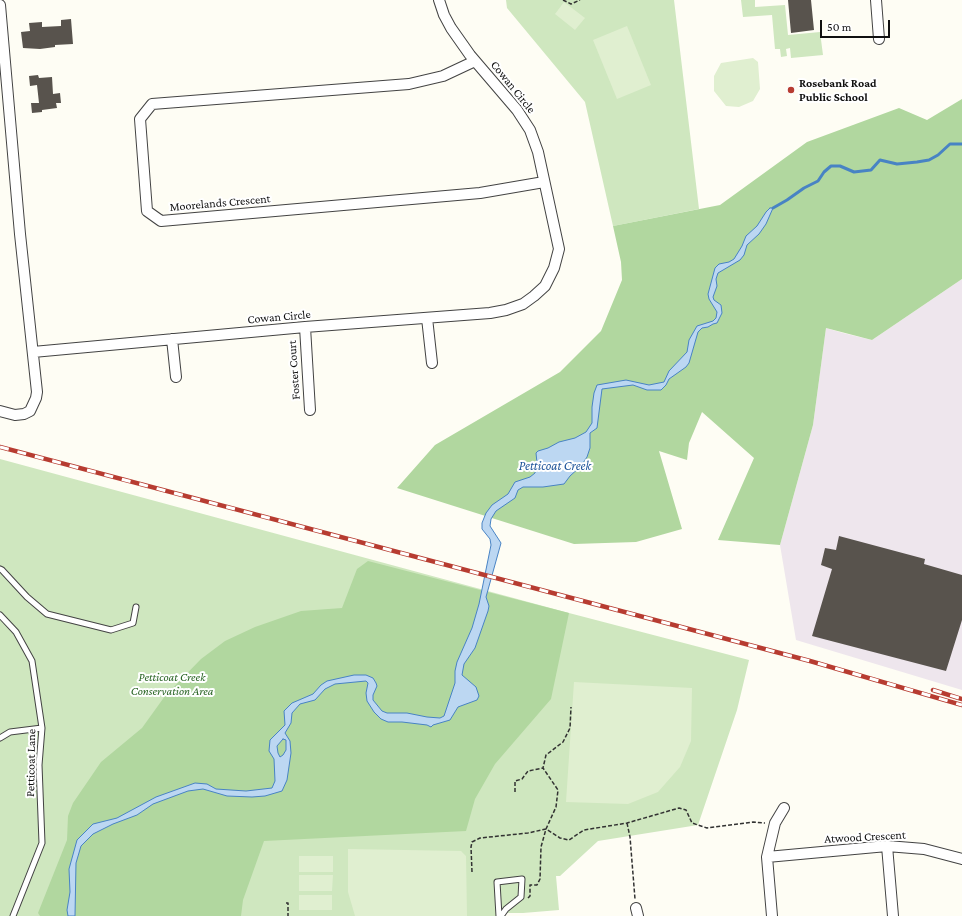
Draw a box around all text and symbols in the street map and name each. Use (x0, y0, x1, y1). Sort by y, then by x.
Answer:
scale bar (822, 12, 892, 38)
text: 50 m (827, 20, 851, 34)
street label: Cowan Circle (487, 58, 539, 116)
place label: Rosebank Road Public School (799, 76, 877, 104)
marker: Rosebank Road Public School (786, 85, 796, 95)
street label: Moorelands Crescent (169, 191, 271, 215)
street label: Cowan Circle (247, 307, 311, 327)
street label: Foster Court (285, 340, 303, 400)
water label: Petticoat Creek (519, 458, 591, 474)
park label: Petticoat Creek Conservation Area (131, 670, 213, 698)
street label: Petticoat Lane (23, 729, 39, 797)
street label: Atwood Crescent (824, 828, 906, 846)

